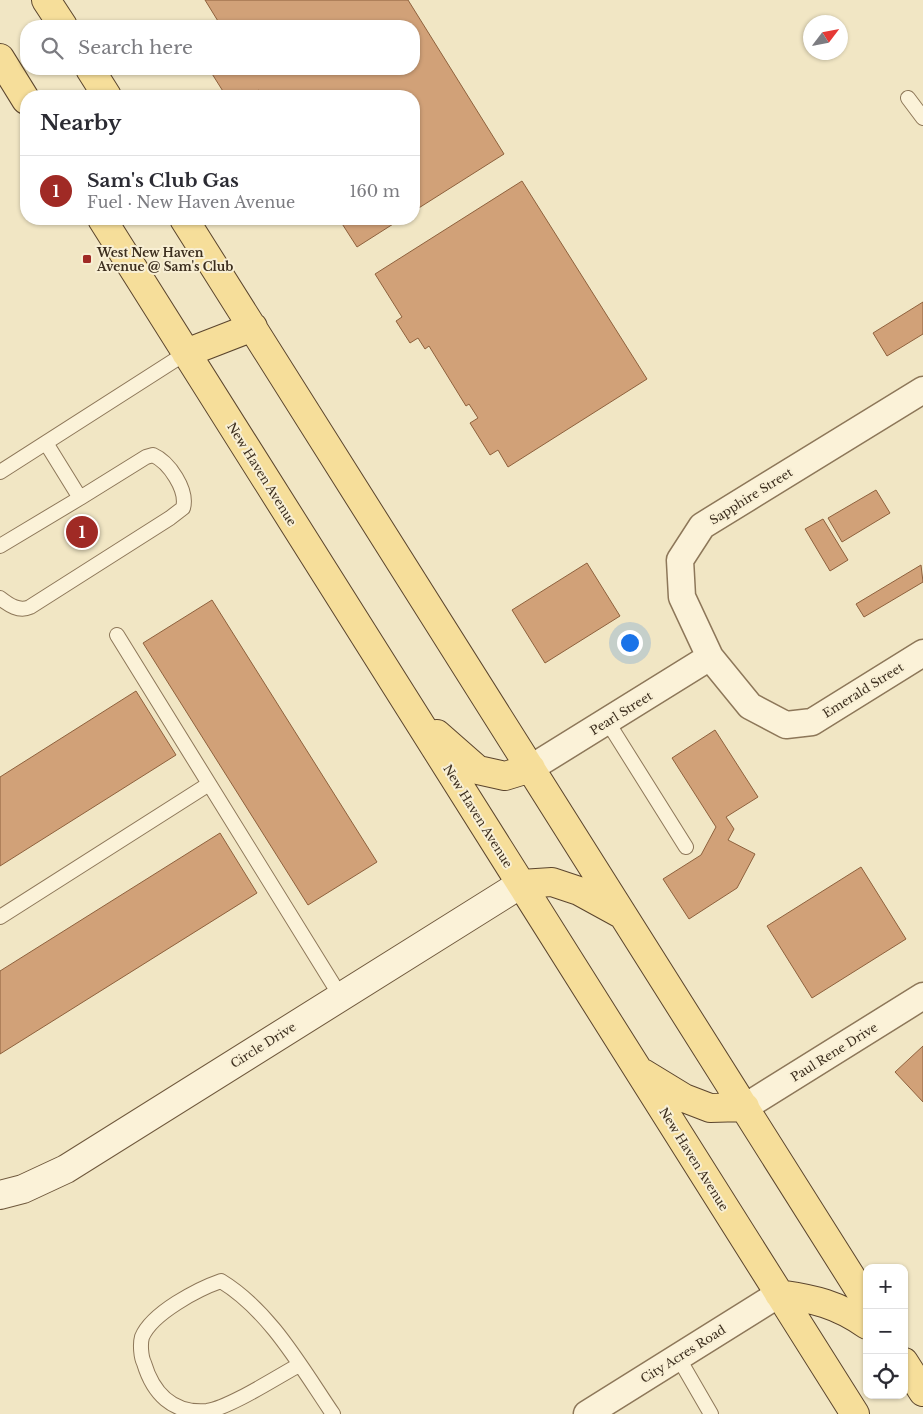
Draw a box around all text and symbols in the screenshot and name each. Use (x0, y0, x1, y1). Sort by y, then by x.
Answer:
north arrow (803, 15, 848, 60)
search box (20, 20, 420, 75)
icon: search (38, 34, 66, 62)
text: Search here (78, 36, 193, 59)
text: Nearby (40, 110, 121, 136)
text: Sam's Club Gas (87, 169, 239, 192)
text: 1 (53, 181, 59, 201)
text: 160 m (349, 181, 400, 201)
text: Fuel · New Haven Avenue (87, 192, 295, 212)
place label: West New Haven Avenue @ Sam's Club (96, 245, 233, 274)
marker: West New Haven Avenue @ Sam's Club (81, 253, 93, 265)
street label: New Haven Avenue (224, 420, 300, 528)
street label: Sapphire Street (707, 464, 796, 528)
pin: 1 (66, 513, 98, 551)
your location (617, 630, 643, 656)
street label: Emerald Street (820, 659, 907, 721)
street label: Pearl Street (587, 688, 655, 738)
street label: New Haven Avenue (440, 762, 516, 870)
street label: Circle Drive (228, 1019, 299, 1071)
street label: Paul Rene Drive (788, 1019, 880, 1085)
street label: New Haven Avenue (656, 1105, 732, 1213)
map controls (863, 1264, 908, 1399)
button: + (863, 1264, 908, 1309)
button: − (863, 1309, 908, 1354)
street label: City Acres Road (638, 1322, 728, 1386)
button: locate (863, 1354, 908, 1399)

